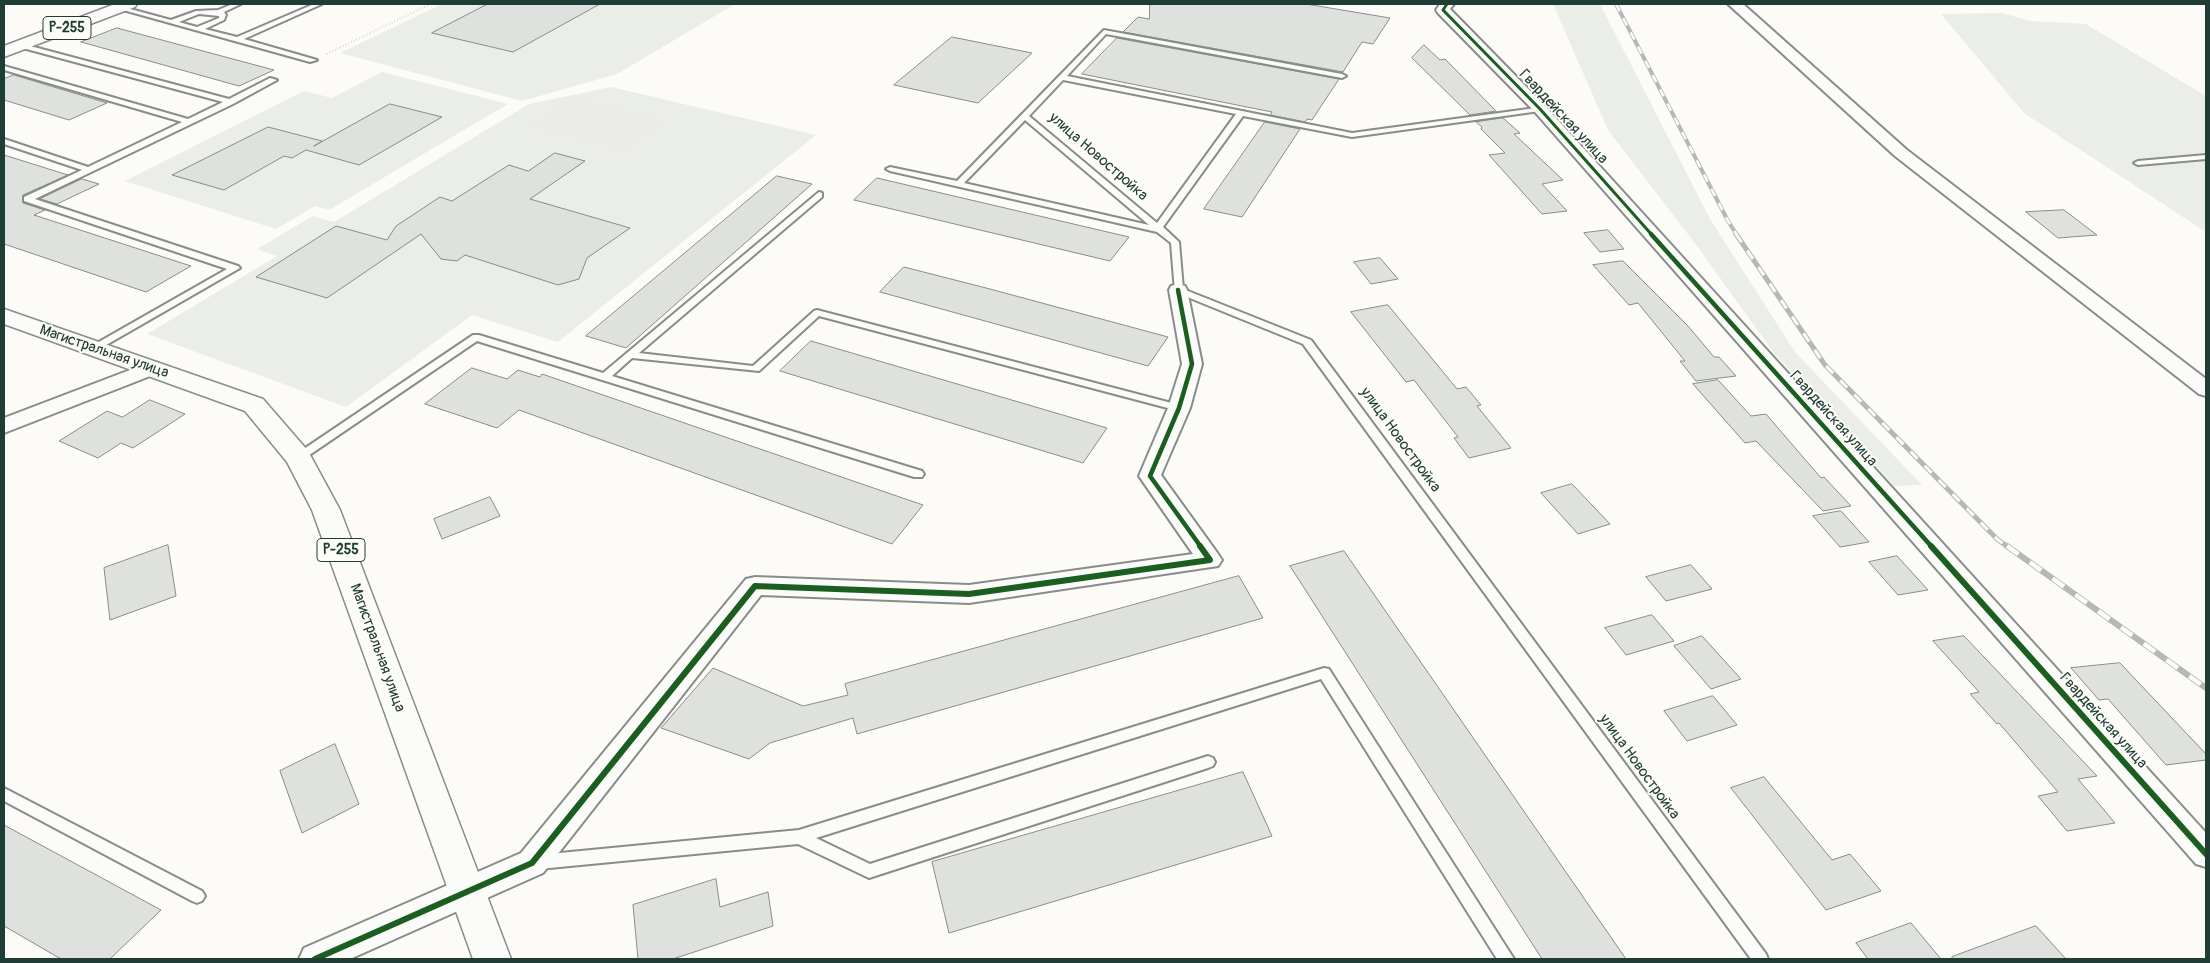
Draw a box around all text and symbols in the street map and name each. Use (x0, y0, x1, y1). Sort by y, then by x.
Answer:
road number: Р-255 (43, 16, 91, 40)
street label: Гвардейская улица (1515, 66, 1611, 168)
street label: улица Новостройка (1045, 109, 1151, 205)
street label: Магистральная улица (37, 321, 171, 383)
street label: Гвардейская улица (1785, 368, 1881, 470)
street label: улица Новостройка (1356, 384, 1444, 496)
road number: Р-255 (317, 538, 365, 562)
street label: Магистральная улица (345, 581, 409, 715)
street label: Гвардейская улица (2055, 670, 2151, 772)
street label: улица Новостройка (1595, 711, 1683, 823)

